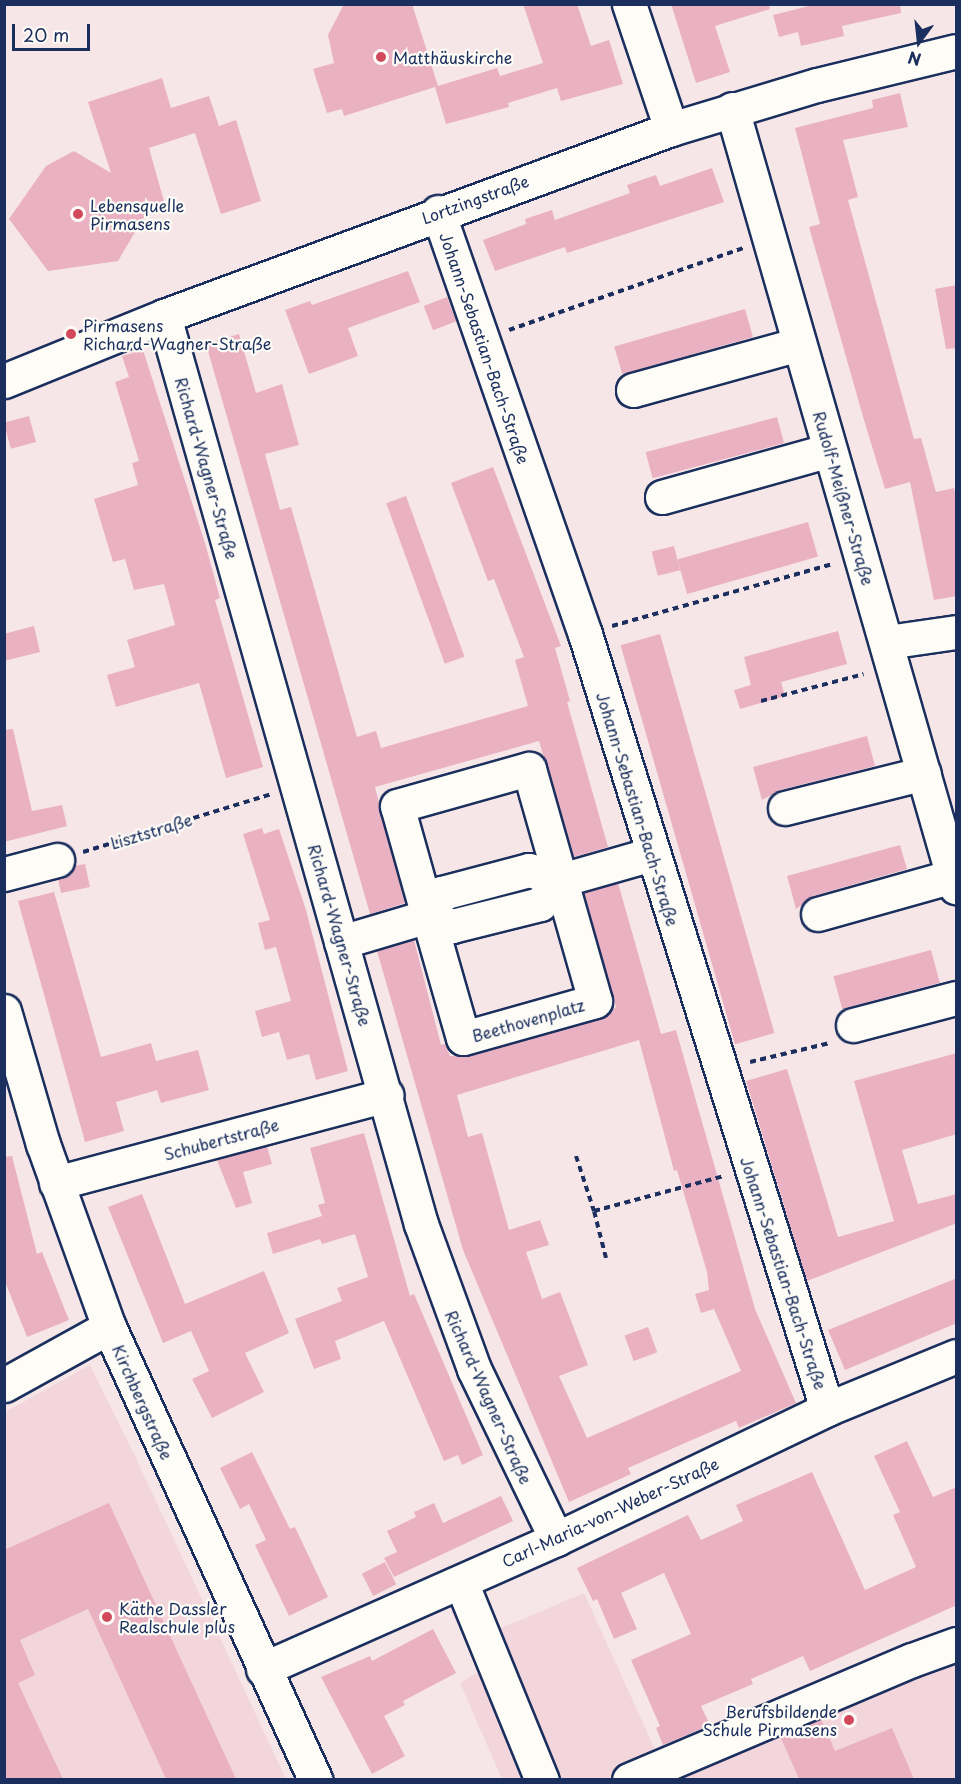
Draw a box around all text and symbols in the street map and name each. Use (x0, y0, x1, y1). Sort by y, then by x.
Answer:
scale bar (15, 12, 93, 50)
north arrow (889, 12, 949, 72)
text: 20 m (23, 21, 69, 48)
text: N (905, 46, 924, 73)
place label: Matthäuskirche (393, 47, 512, 67)
marker: Matthäuskirche (374, 50, 388, 64)
street label: Lortzingstraße (419, 171, 531, 227)
place label: Lebensquelle Pirmasens (90, 195, 184, 233)
marker: Lebensquelle Pirmasens (71, 207, 85, 221)
street label: Johann-Sebastian-Bach-Straße (436, 230, 534, 466)
place label: Pirmasens Richard-Wagner-Straße (83, 315, 271, 353)
marker: Pirmasens Richard-Wagner-Straße (64, 327, 78, 341)
street label: Richard-Wagner-Straße (172, 375, 242, 561)
street label: Rudolf-Meißner-Straße (810, 409, 878, 587)
street label: Johann-Sebastian-Bach-Straße (593, 690, 683, 928)
street label: Lisztstraße (108, 809, 194, 853)
street label: Richard-Wagner-Straße (305, 842, 375, 1028)
street label: Beethovenplatz (470, 995, 586, 1045)
street label: Schubertstraße (161, 1114, 281, 1164)
street label: Johann-Sebastian-Bach-Straße (737, 1154, 831, 1392)
street label: Richard-Wagner-Straße (442, 1307, 536, 1487)
street label: Kirchbergstraße (109, 1342, 177, 1462)
street label: Carl-Maria-von-Weber-Straße (499, 1453, 721, 1571)
place label: Käthe Dassler Realschule plus (119, 1598, 235, 1636)
marker: Käthe Dassler Realschule plus (100, 1610, 114, 1624)
place label: Berufsbildende Schule Pirmasens (702, 1701, 837, 1739)
marker: Berufsbildende Schule Pirmasens (842, 1713, 856, 1727)

